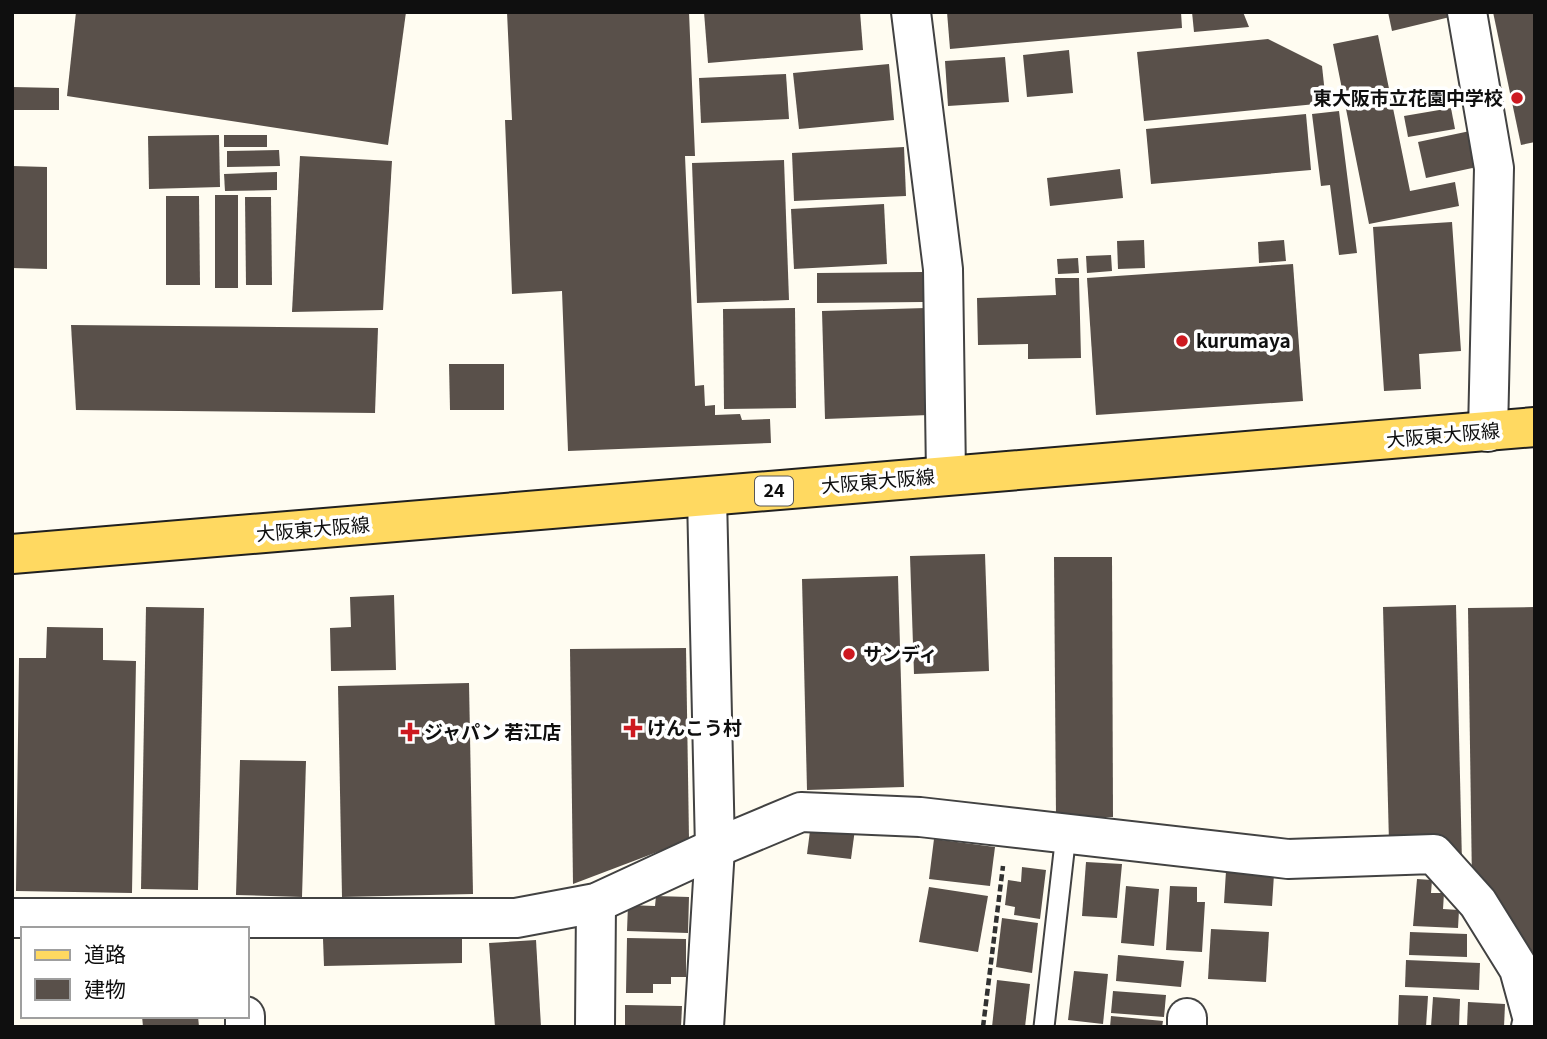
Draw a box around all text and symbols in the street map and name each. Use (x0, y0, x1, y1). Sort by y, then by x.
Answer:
place label: 東大阪市立花園中学校 (1313, 83, 1503, 110)
marker: 東大阪市立花園中学校 (1509, 90, 1525, 106)
place label: kurumaya (1196, 326, 1291, 353)
marker: kurumaya (1174, 333, 1190, 349)
street label: 大阪東大阪線 (1385, 415, 1501, 452)
street label: 大阪東大阪線 (820, 461, 936, 498)
road number: 24 (755, 476, 793, 505)
street label: 大阪東大阪線 (255, 509, 371, 546)
place label: サンディ (863, 639, 938, 666)
marker: サンディ (841, 646, 857, 662)
place label: けんこう村 (647, 713, 742, 740)
place label: ジャパン 若江店 (424, 717, 561, 744)
marker: けんこう村 (625, 720, 641, 736)
marker: ジャパン 若江店 (402, 724, 418, 740)
legend (21, 927, 248, 1018)
text: 道路 (84, 938, 126, 968)
text: 建物 (84, 973, 126, 1003)

